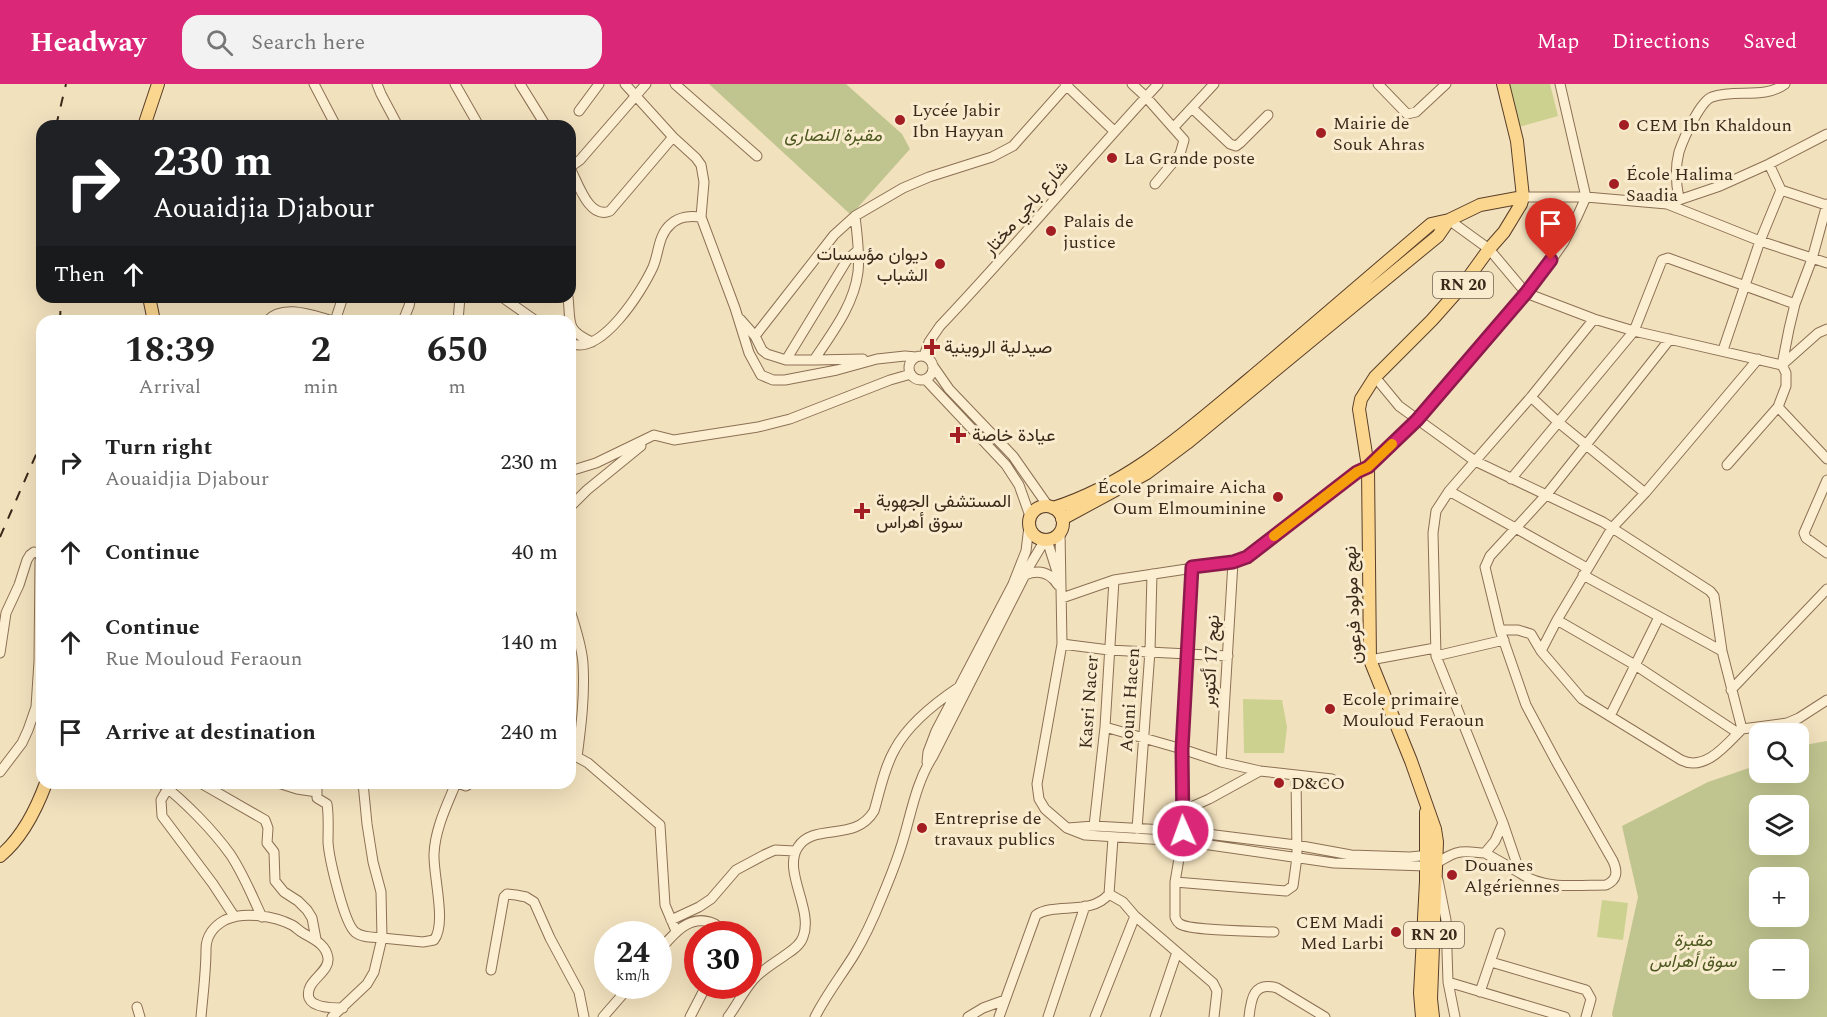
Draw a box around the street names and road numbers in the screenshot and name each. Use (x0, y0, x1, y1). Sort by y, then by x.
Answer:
street label: شارع باجي مختار (976, 154, 1076, 263)
road number: RN 20 (1433, 272, 1493, 298)
street label: نهج مولود فرعون (1336, 545, 1370, 665)
street label: نهج 17 أكتوبر (1195, 614, 1227, 709)
street label: Aouni Hacen (1113, 647, 1147, 753)
street label: Kasri Nacer (1072, 654, 1106, 750)
road number: RN 20 (1404, 922, 1464, 948)

